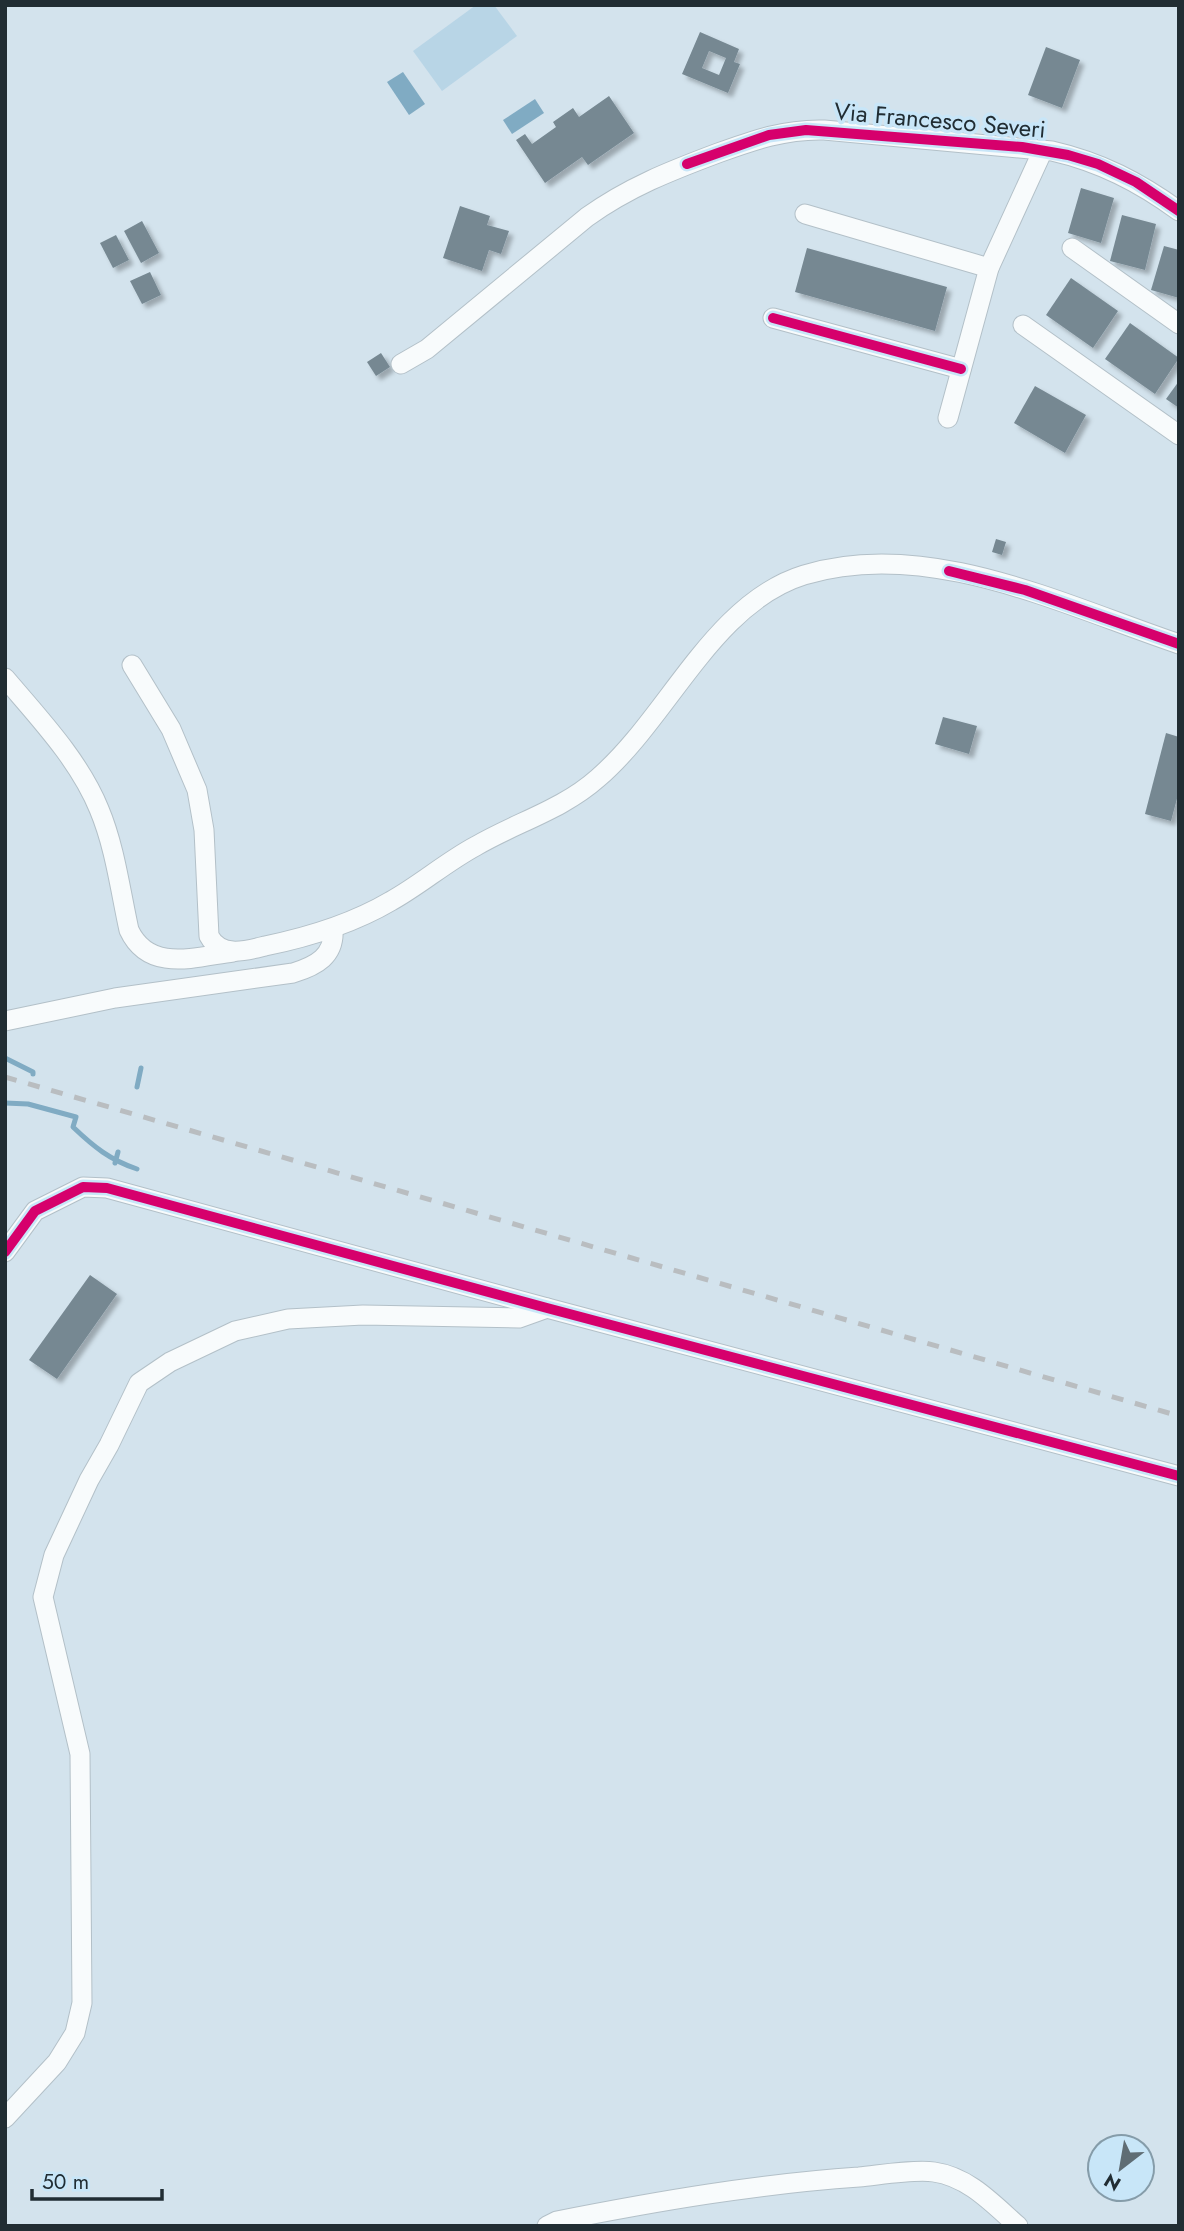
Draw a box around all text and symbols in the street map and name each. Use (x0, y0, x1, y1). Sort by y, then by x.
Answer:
street label: Via Francesco Severi (833, 93, 1047, 147)
north arrow (1086, 2133, 1156, 2203)
scale bar (32, 2158, 161, 2202)
text: 50 m (42, 2167, 89, 2197)
text: N (1099, 2167, 1126, 2198)

